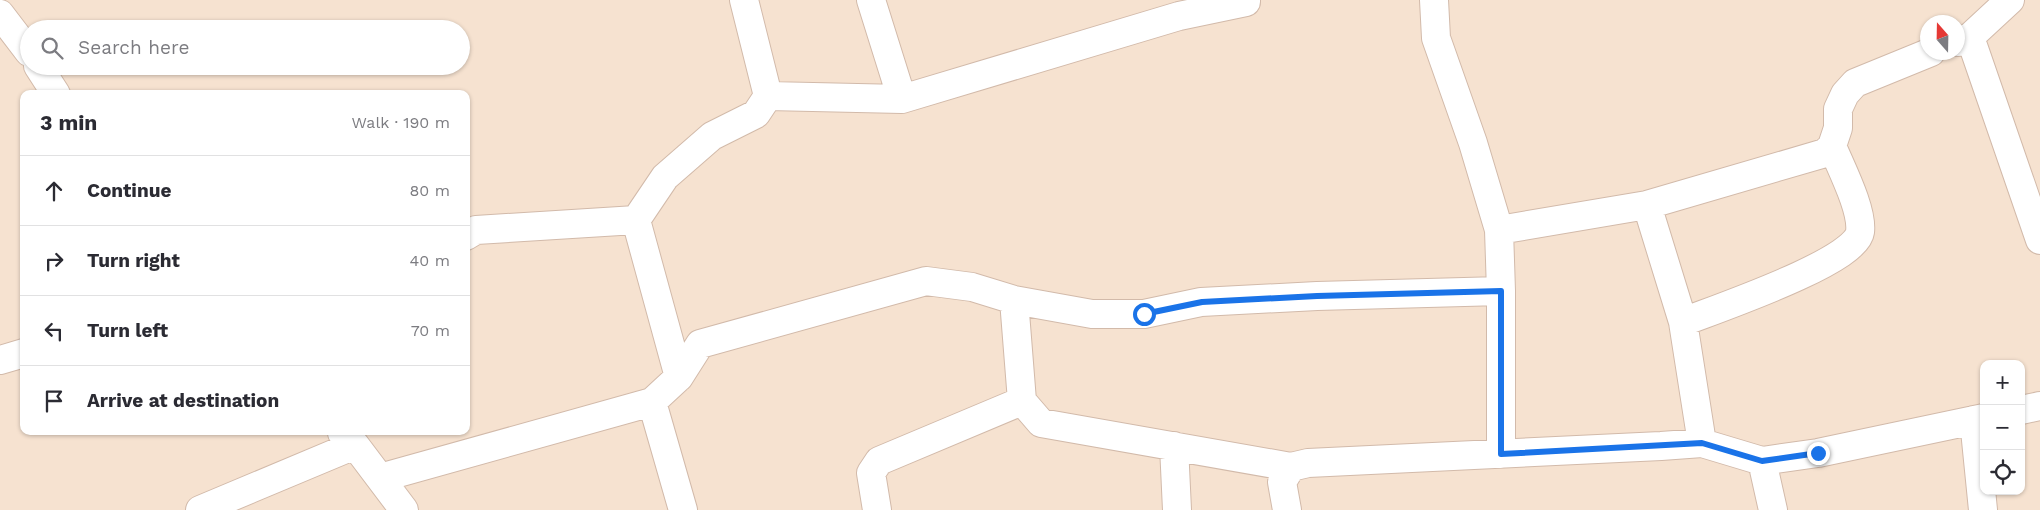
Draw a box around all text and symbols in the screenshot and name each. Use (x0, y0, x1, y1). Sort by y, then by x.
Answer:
north arrow (1920, 15, 1965, 60)
search box (20, 20, 470, 75)
icon: search (38, 34, 66, 62)
text: Search here (78, 36, 189, 59)
text: 3 min (40, 110, 97, 135)
text: Walk · 190 m (352, 113, 450, 132)
icon: ahead (40, 177, 68, 205)
text: Continue (87, 179, 171, 202)
text: 80 m (409, 181, 450, 200)
icon: right (40, 247, 68, 275)
text: Turn right (87, 249, 180, 272)
text: 40 m (410, 251, 450, 270)
route start (1133, 303, 1156, 326)
icon: left (40, 317, 68, 345)
text: Turn left (87, 319, 168, 342)
text: 70 m (411, 321, 450, 340)
map controls (1980, 360, 2025, 495)
button: + (1980, 360, 2025, 405)
icon: arrive (40, 387, 68, 415)
text: Arrive at destination (87, 389, 279, 412)
button: − (1980, 405, 2025, 450)
route end (1807, 442, 1830, 465)
button: locate (1980, 450, 2025, 495)

